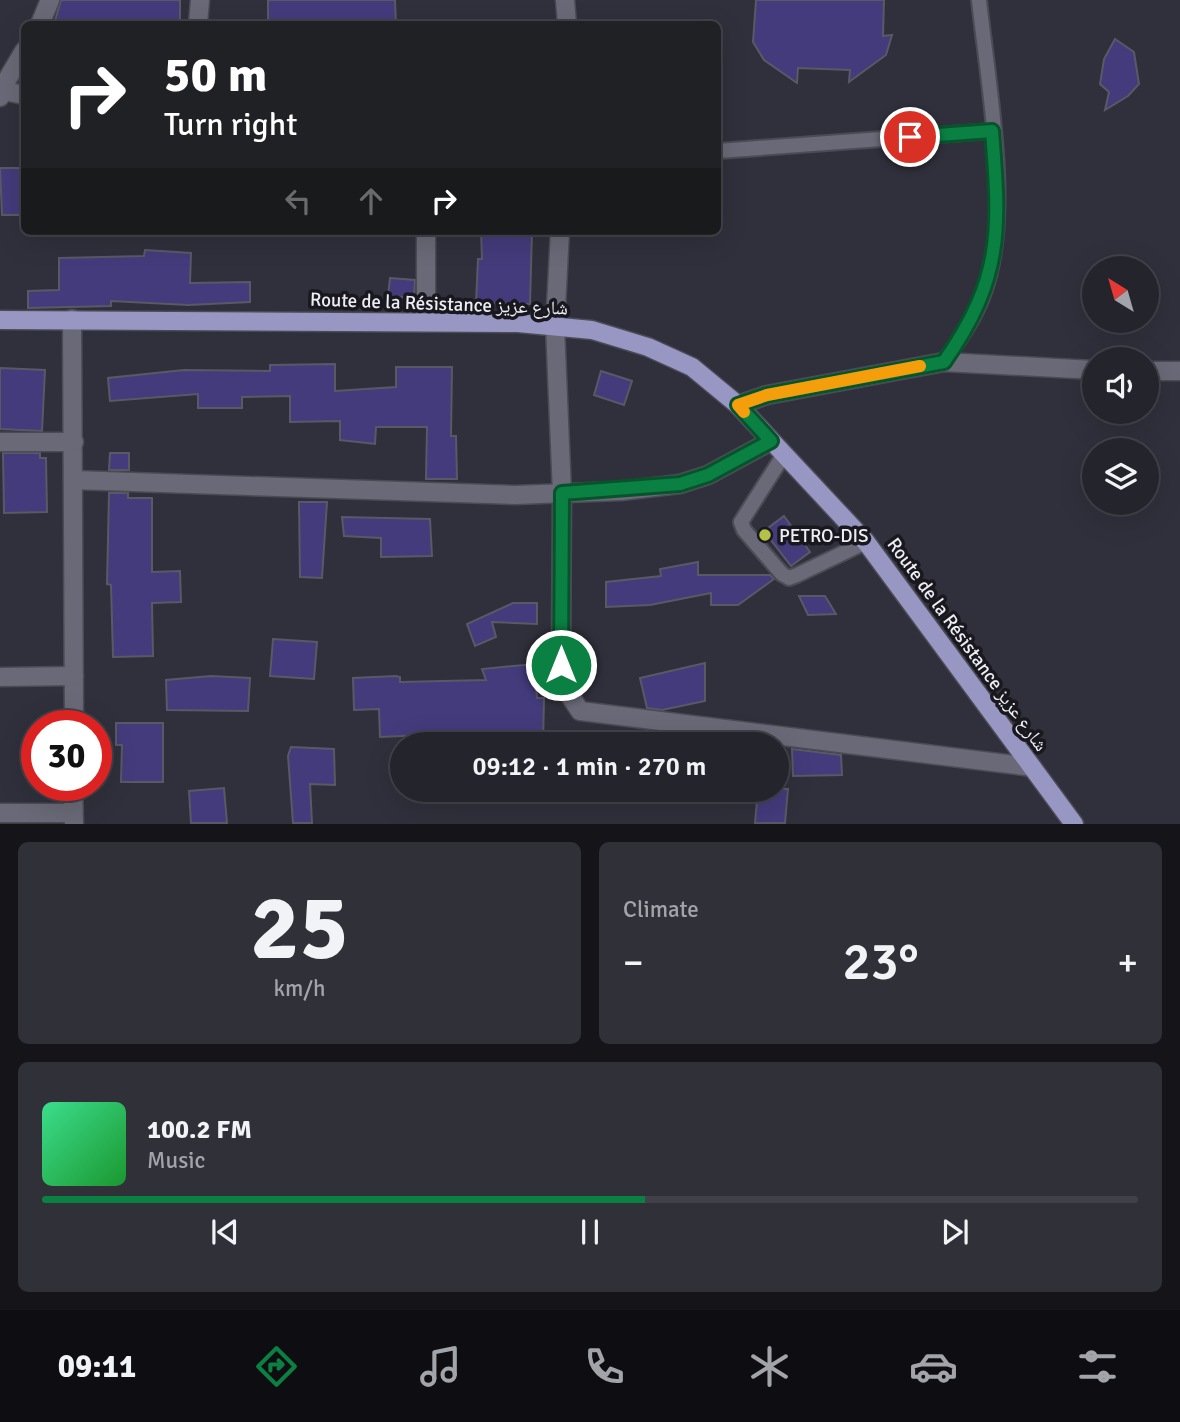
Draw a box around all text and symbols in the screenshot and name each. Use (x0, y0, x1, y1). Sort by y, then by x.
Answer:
text: 50 m (164, 45, 267, 105)
icon: right (49, 49, 140, 140)
text: Turn right (164, 105, 297, 144)
pin (880, 107, 940, 167)
icon: arrive (891, 118, 929, 156)
icon: left (279, 182, 317, 220)
icon: ahead (352, 182, 390, 220)
icon: right (425, 182, 463, 220)
north arrow (1082, 256, 1158, 332)
map controls (1082, 256, 1159, 515)
street label: Route de la Résistance شارع عزيز (310, 288, 568, 320)
button: sound (1082, 347, 1159, 424)
button: layers (1082, 438, 1159, 515)
place label: PETRO-DIS (779, 524, 869, 548)
marker: PETRO-DIS (757, 527, 773, 543)
street label: Route de la Résistance شارع عزيز (882, 533, 1053, 756)
position arrow (524, 628, 598, 702)
speed limit sign: 30 (21, 710, 112, 801)
text: 09:12 · 1 min · 270 m (473, 751, 706, 783)
text: 25 (250, 872, 349, 985)
text: Climate (623, 895, 699, 924)
text: 23° (842, 930, 919, 994)
text: − (623, 939, 644, 986)
text: + (1117, 939, 1138, 986)
text: km/h (273, 974, 326, 1003)
text: 100.2 FM (147, 1114, 252, 1146)
text: Music (147, 1146, 205, 1175)
icon: previous (206, 1213, 244, 1251)
icon: pause (571, 1213, 609, 1251)
icon: next (936, 1213, 974, 1251)
icon: directions (252, 1342, 301, 1391)
icon: music (416, 1342, 465, 1391)
icon: phone (580, 1342, 629, 1391)
icon: climate (745, 1342, 794, 1391)
icon: car (909, 1342, 958, 1391)
icon: filters (1073, 1342, 1122, 1391)
text: 09:11 (58, 1347, 136, 1386)

